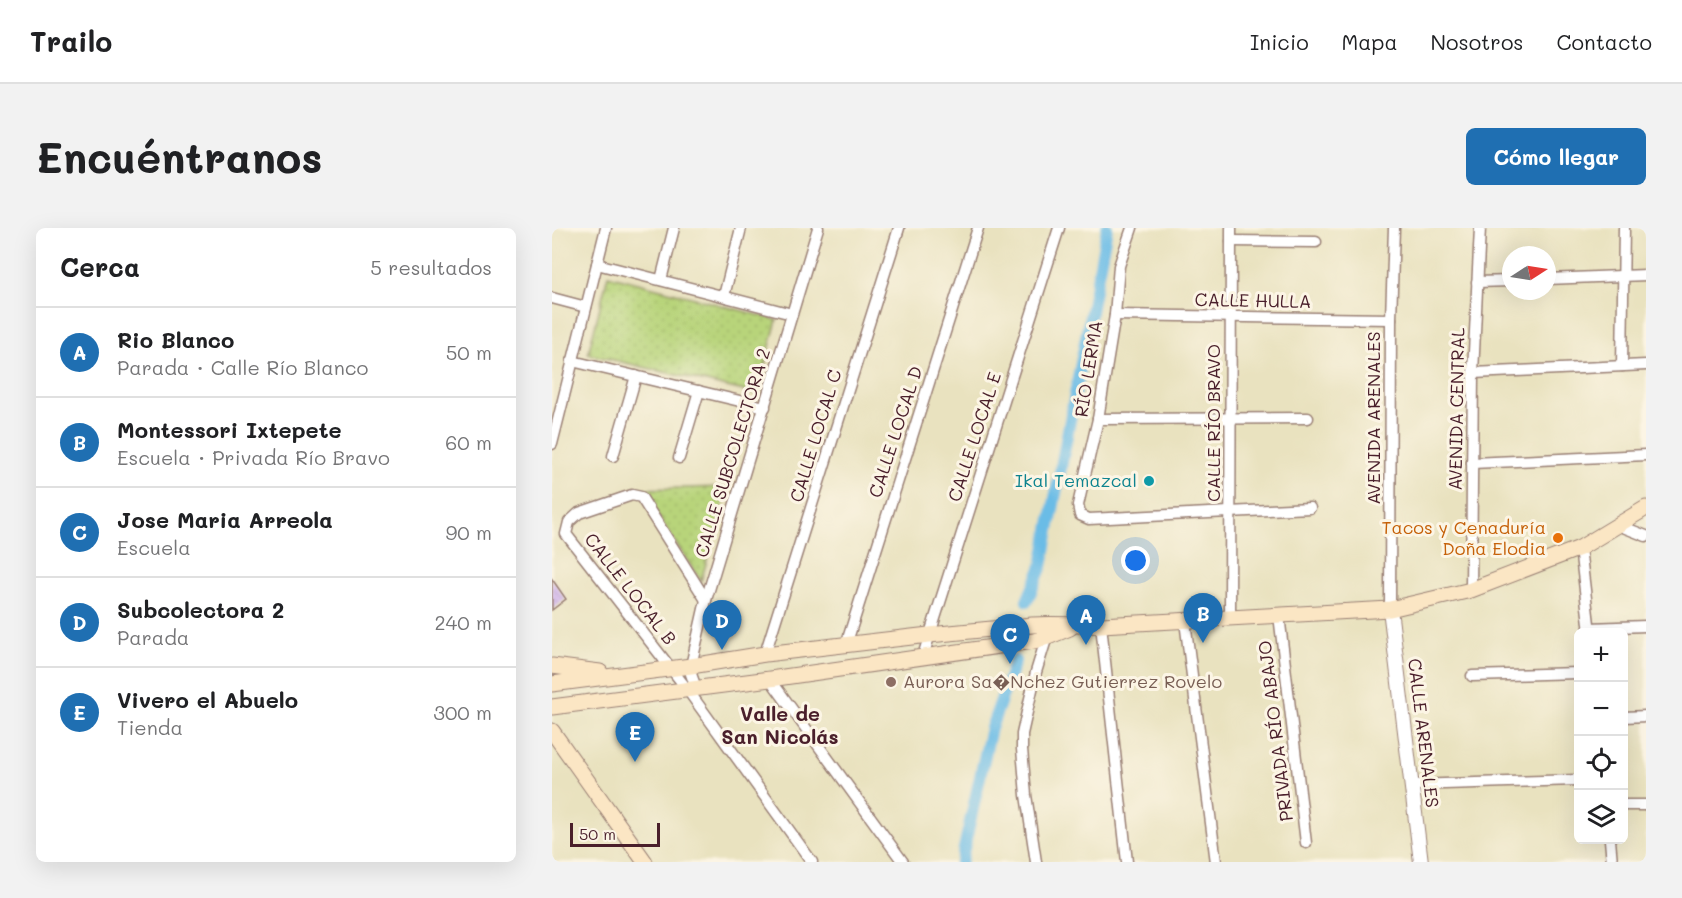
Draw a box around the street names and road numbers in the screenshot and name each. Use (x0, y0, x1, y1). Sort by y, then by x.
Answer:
street label: CALLE HULLA (1195, 287, 1311, 313)
street label: RÍO LERMA (1069, 319, 1107, 419)
street label: AVENIDA CENTRAL (1443, 327, 1469, 491)
street label: AVENIDA ARENALES (1361, 331, 1385, 505)
street label: CALLE RÍO BRAVO (1201, 344, 1225, 502)
street label: CALLE SUBCOLECTORA 2 (689, 345, 775, 560)
street label: CALLE LOCAL D (862, 363, 928, 501)
street label: CALLE LOCAL C (783, 366, 847, 505)
street label: CALLE LOCAL E (942, 369, 1006, 505)
street label: CALLE LOCAL B (580, 528, 682, 649)
street label: PRIVADA RÍO ABAJO (1252, 639, 1298, 823)
street label: CALLE ARENALES (1403, 657, 1445, 809)

